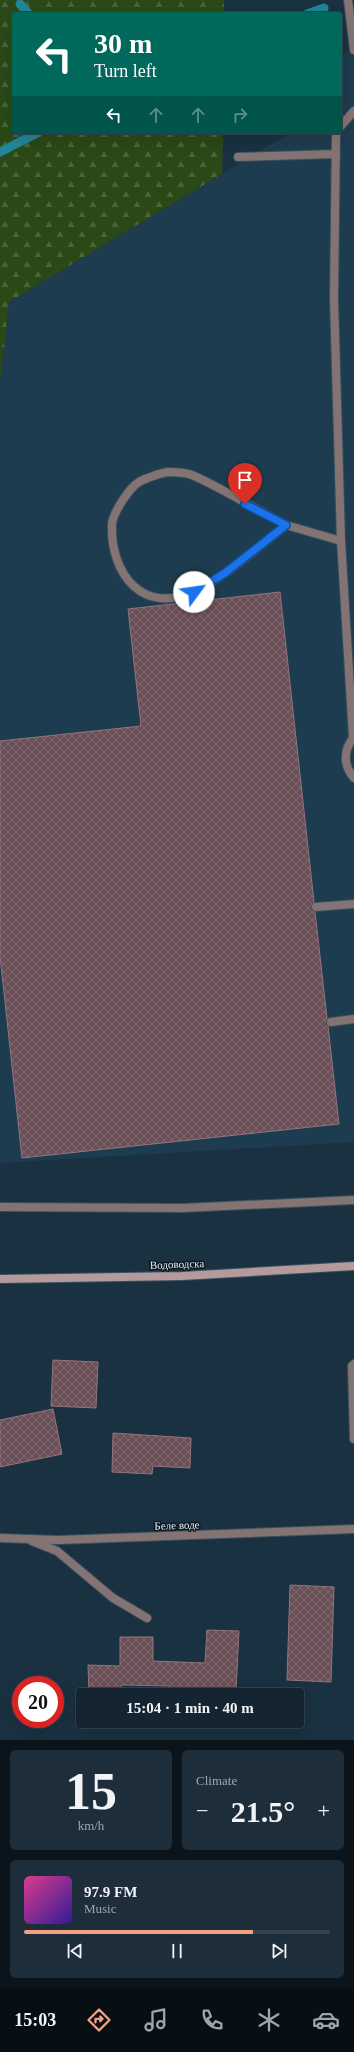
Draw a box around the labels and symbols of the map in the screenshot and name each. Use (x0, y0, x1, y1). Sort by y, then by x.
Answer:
pin (228, 463, 262, 504)
position arrow (173, 571, 215, 613)
street label: Водоводска (150, 1257, 205, 1271)
street label: Беле воде (154, 1518, 200, 1532)
speed limit sign: 20 (12, 1676, 64, 1728)

